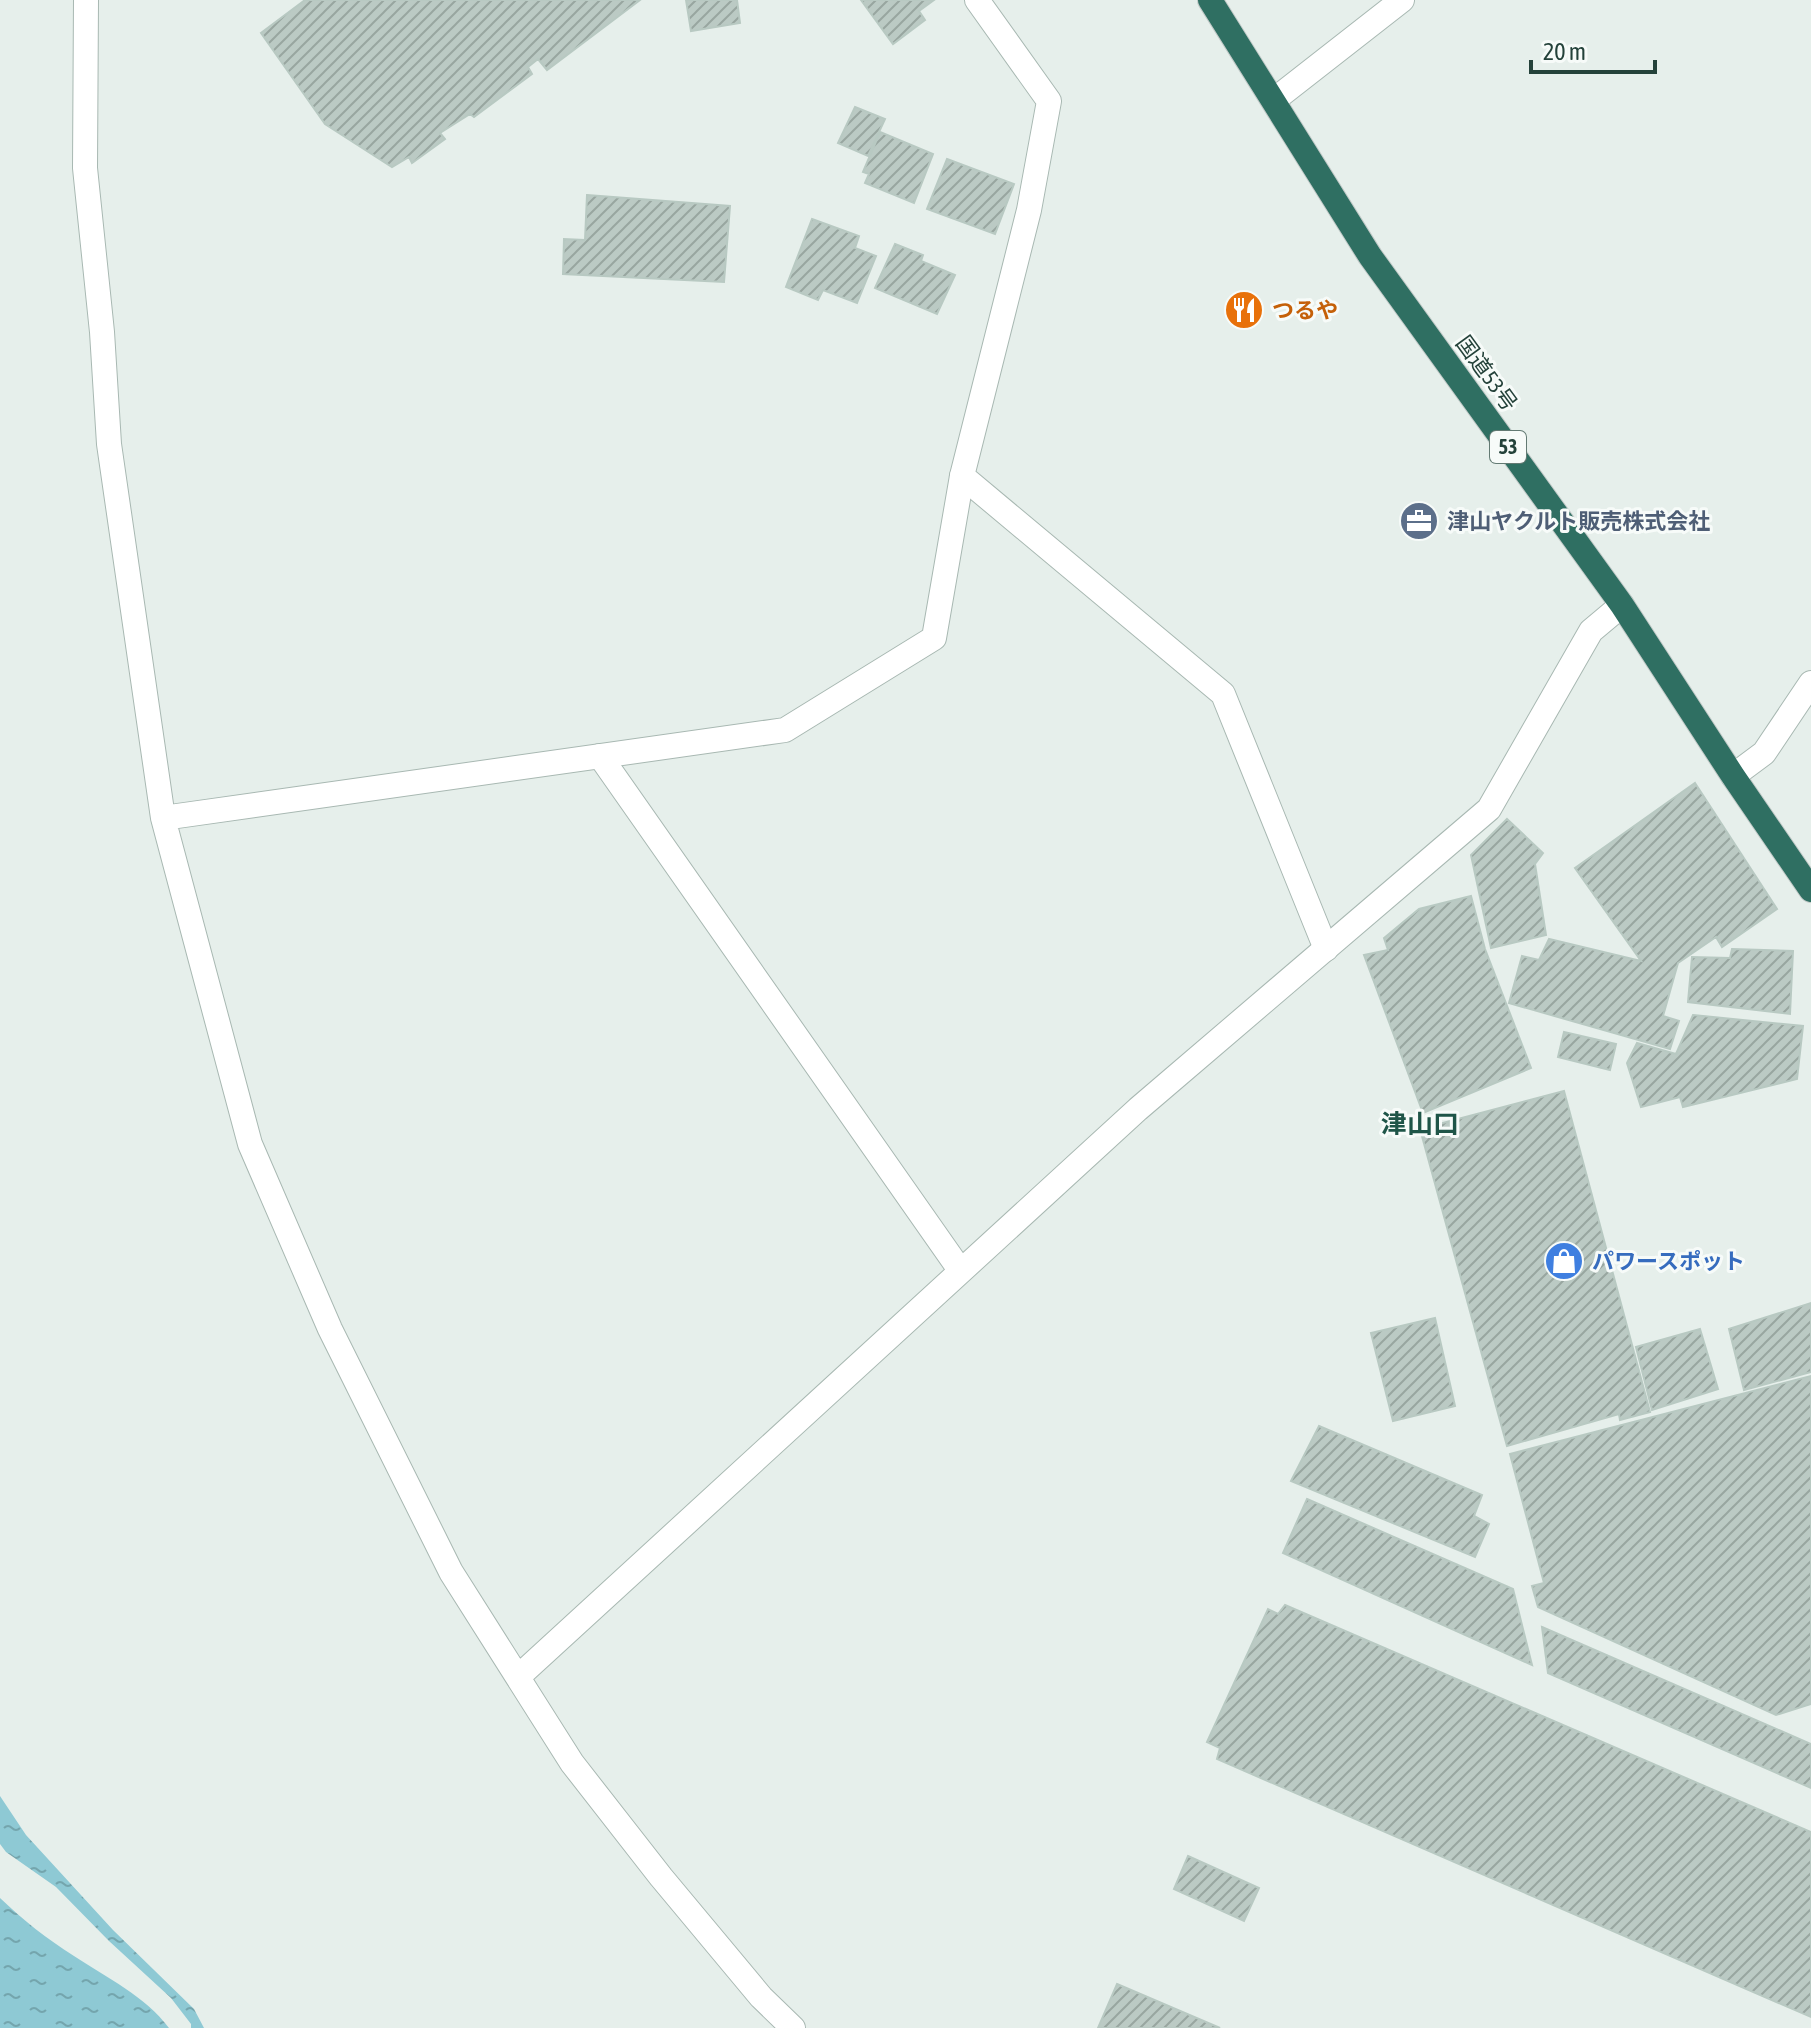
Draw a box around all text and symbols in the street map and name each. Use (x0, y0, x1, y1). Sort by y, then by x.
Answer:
scale bar (1531, 24, 1655, 74)
text: 20 m (1543, 38, 1586, 65)
restaurant icon: つるや (1223, 289, 1265, 331)
place label: つるや (1272, 297, 1338, 323)
street label: 国道53号 (1451, 330, 1523, 416)
road number: 53 (1490, 431, 1526, 463)
office icon: 津山ヤクルト販売株式会社 (1398, 500, 1440, 542)
place label: 津山ヤクルト販売株式会社 (1447, 508, 1710, 534)
district label: 津山口 (1381, 1109, 1459, 1139)
shop icon: パワースポット (1543, 1240, 1585, 1282)
place label: パワースポット (1592, 1248, 1745, 1274)

